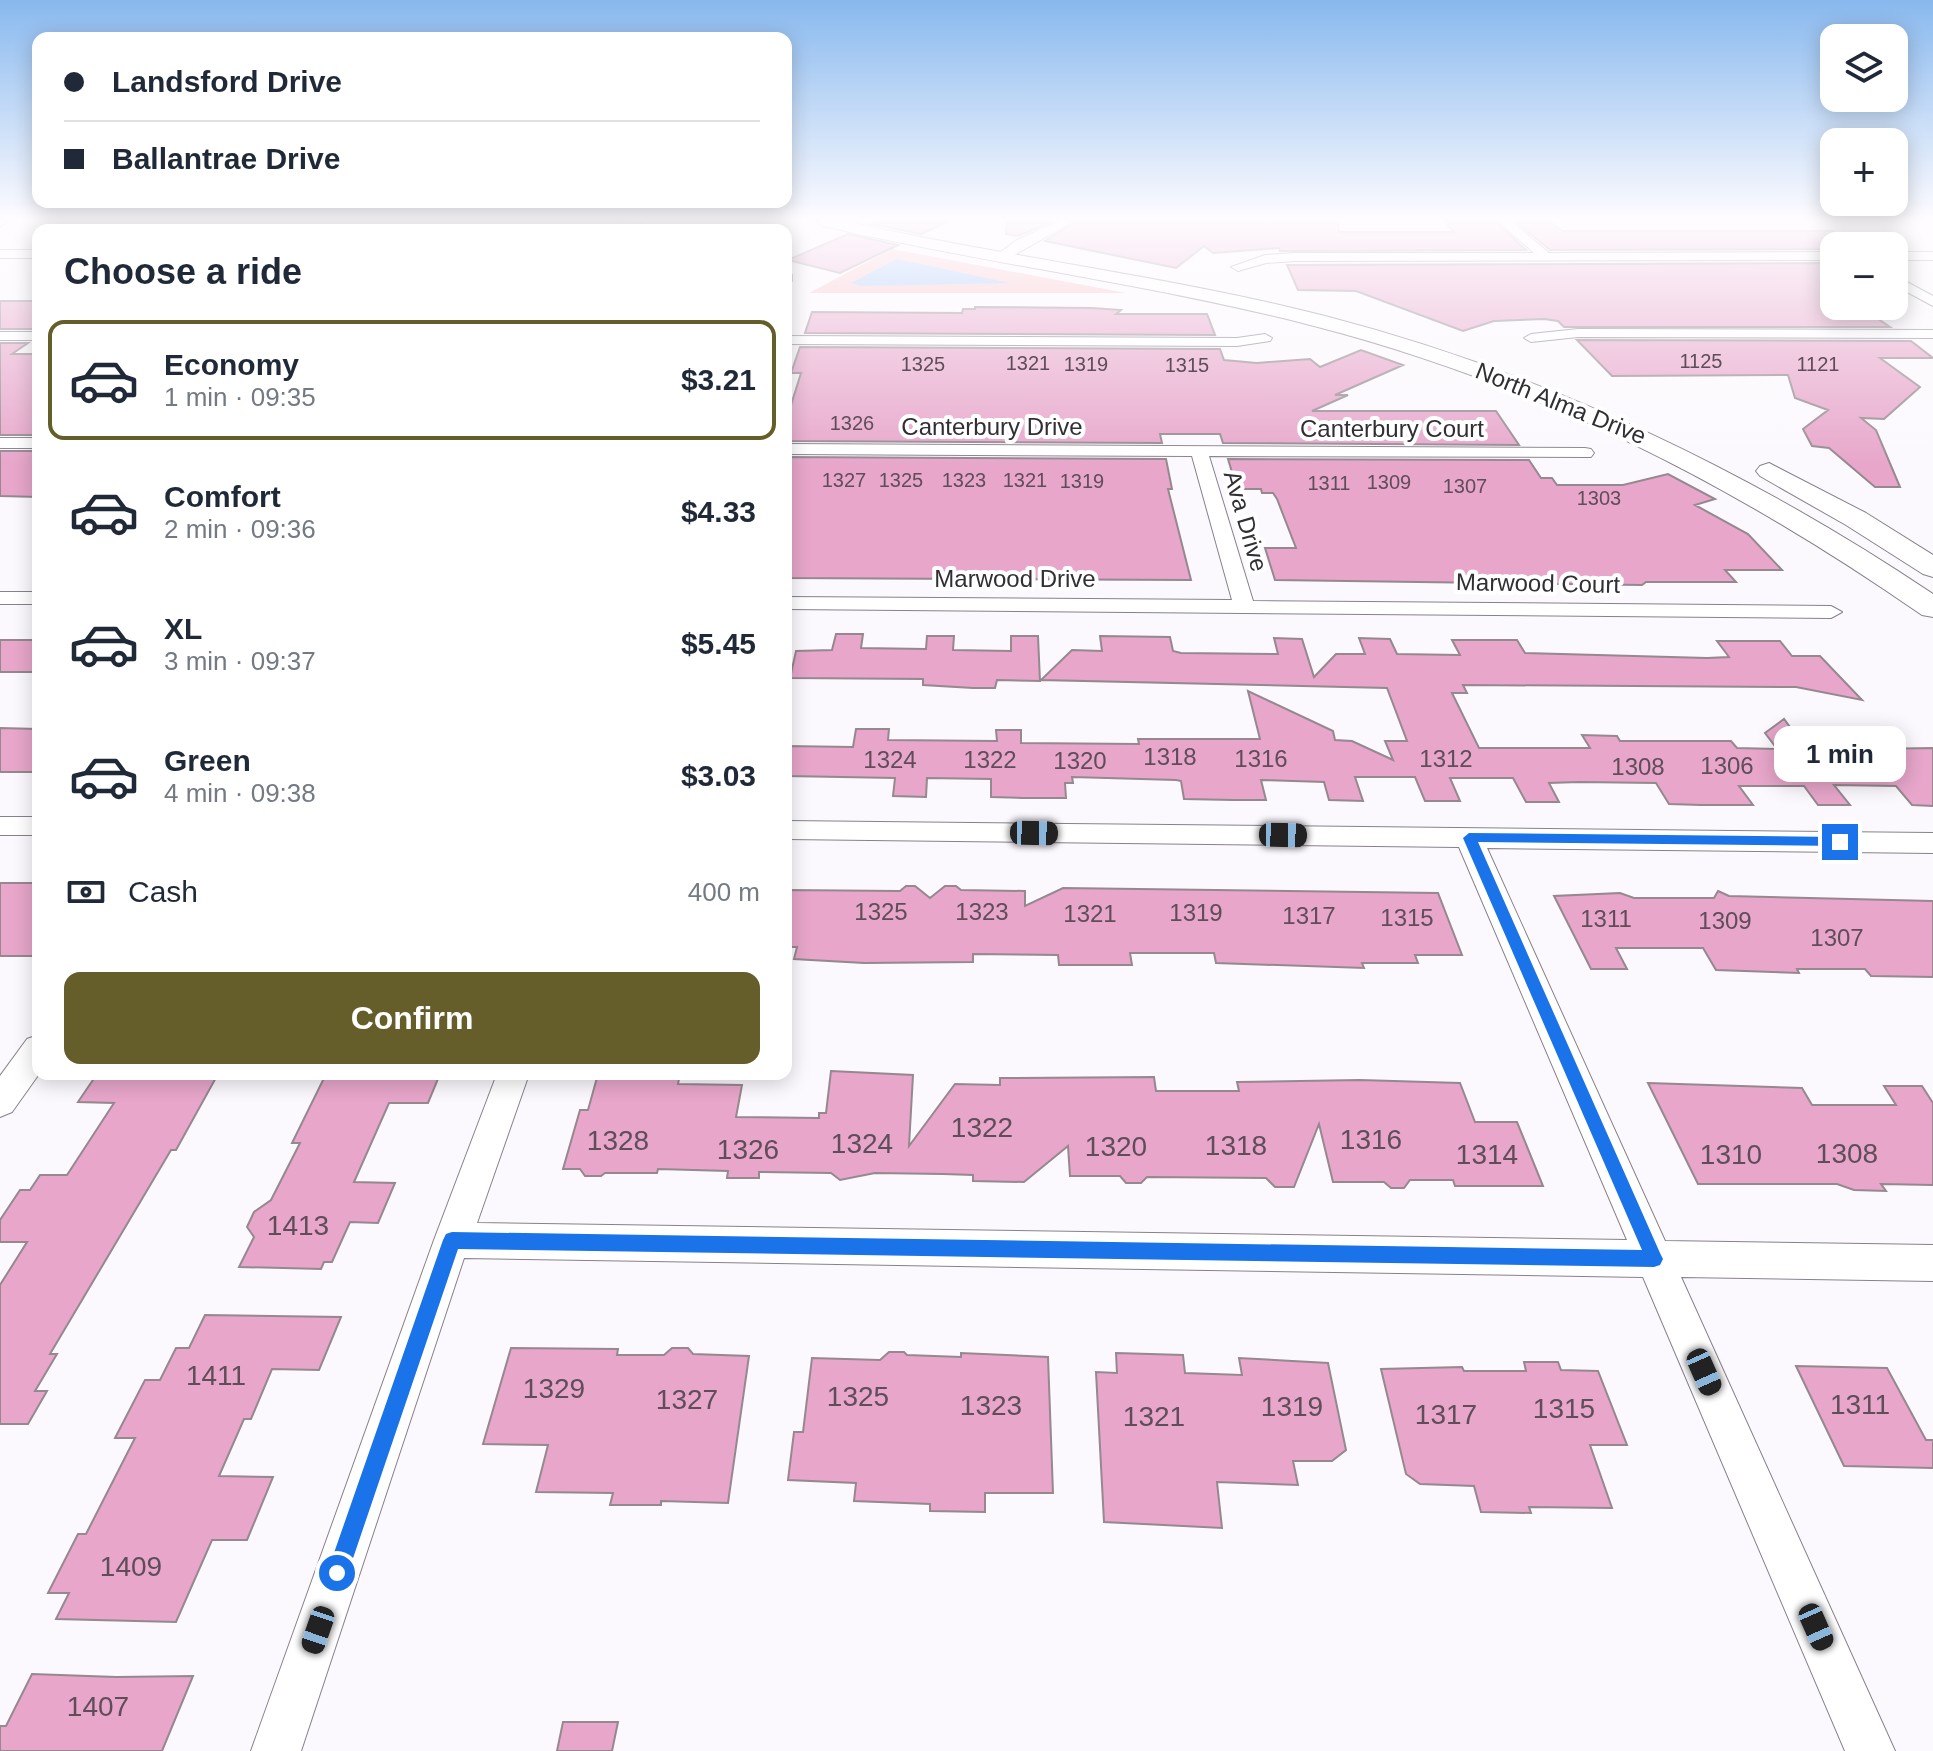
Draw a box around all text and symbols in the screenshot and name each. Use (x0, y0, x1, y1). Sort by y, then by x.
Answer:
map controls (1820, 24, 1908, 320)
button: layers (1820, 24, 1908, 112)
text: Landsford Drive (112, 65, 342, 98)
button: + (1820, 128, 1908, 216)
text: Ballantrae Drive (112, 142, 340, 175)
button: − (1820, 232, 1908, 320)
text: Choose a ride (64, 251, 302, 292)
icon: car (68, 344, 140, 416)
text: Economy (164, 348, 299, 381)
house number: 1125 (1679, 350, 1723, 372)
house number: 1321 (1006, 352, 1050, 374)
house number: 1325 (901, 353, 945, 375)
house number: 1319 (1064, 353, 1108, 375)
house number: 1121 (1796, 353, 1840, 375)
house number: 1315 (1165, 354, 1209, 376)
street label: North Alma Drive (1472, 357, 1650, 449)
text: $3.21 (681, 363, 756, 396)
text: 1 min · 09:35 (164, 382, 316, 412)
house number: 1326 (830, 412, 874, 434)
street label: Canterbury Drive (901, 413, 1083, 440)
street label: Canterbury Court (1300, 415, 1484, 442)
street label: Ava Drive (1219, 467, 1273, 575)
house number: 1327 (822, 469, 866, 491)
house number: 1325 (879, 469, 923, 491)
house number: 1323 (942, 469, 986, 491)
house number: 1321 (1003, 469, 1047, 491)
house number: 1319 (1060, 470, 1104, 492)
house number: 1309 (1367, 471, 1411, 493)
house number: 1311 (1307, 472, 1351, 494)
house number: 1307 (1443, 475, 1487, 497)
icon: car (68, 476, 140, 548)
text: Comfort (164, 480, 281, 513)
house number: 1303 (1577, 487, 1621, 509)
text: $4.33 (681, 495, 756, 528)
text: 2 min · 09:36 (164, 514, 316, 544)
street label: Marwood Drive (934, 565, 1096, 592)
street label: Marwood Court (1456, 568, 1621, 598)
icon: car (68, 608, 140, 680)
text: XL (164, 612, 202, 645)
text: $5.45 (681, 627, 756, 660)
text: 3 min · 09:37 (164, 646, 316, 676)
callout: 1 min (1774, 726, 1906, 782)
text: 1 min (1806, 739, 1874, 769)
icon: car (68, 740, 140, 812)
house number: 1318 (1143, 743, 1197, 770)
text: Green (164, 744, 251, 777)
house number: 1316 (1234, 745, 1288, 772)
house number: 1312 (1419, 745, 1473, 772)
house number: 1324 (863, 746, 917, 773)
house number: 1322 (963, 746, 1017, 773)
house number: 1320 (1053, 747, 1107, 774)
house number: 1306 (1700, 752, 1754, 779)
house number: 1308 (1611, 753, 1665, 780)
text: $3.03 (681, 759, 756, 792)
text: 4 min · 09:38 (164, 778, 316, 808)
car (1010, 821, 1058, 845)
car (1259, 823, 1307, 847)
route end (1822, 824, 1858, 860)
icon: cash (64, 870, 108, 914)
text: Cash (128, 875, 198, 908)
text: 400 m (688, 877, 760, 907)
house number: 1325 (854, 898, 908, 925)
house number: 1323 (955, 898, 1009, 925)
house number: 1319 (1169, 899, 1223, 926)
house number: 1321 (1063, 900, 1117, 927)
house number: 1317 (1282, 902, 1336, 929)
house number: 1315 (1380, 904, 1434, 931)
house number: 1311 (1580, 905, 1632, 932)
house number: 1309 (1698, 907, 1752, 934)
house number: 1307 (1810, 924, 1864, 951)
button: Confirm (64, 972, 760, 1064)
house number: 1322 (951, 1112, 1013, 1143)
house number: 1316 (1340, 1124, 1402, 1155)
house number: 1328 (587, 1125, 649, 1156)
house number: 1324 (831, 1128, 893, 1159)
house number: 1318 (1205, 1130, 1267, 1161)
house number: 1320 (1085, 1131, 1147, 1162)
house number: 1326 (717, 1134, 779, 1165)
house number: 1308 (1816, 1138, 1878, 1169)
house number: 1314 (1456, 1139, 1518, 1170)
house number: 1310 (1700, 1139, 1762, 1170)
house number: 1413 (267, 1210, 329, 1241)
car (1683, 1345, 1725, 1399)
house number: 1411 (186, 1360, 246, 1391)
house number: 1329 (523, 1373, 585, 1404)
house number: 1325 (827, 1381, 889, 1412)
house number: 1327 (656, 1384, 718, 1415)
house number: 1311 (1830, 1389, 1890, 1420)
house number: 1323 (960, 1390, 1022, 1421)
house number: 1319 (1261, 1391, 1323, 1422)
house number: 1315 (1533, 1393, 1595, 1424)
house number: 1317 (1415, 1399, 1477, 1430)
house number: 1321 (1123, 1401, 1185, 1432)
house number: 1409 (100, 1551, 162, 1582)
route start (319, 1555, 355, 1591)
car (1795, 1600, 1837, 1654)
car (299, 1603, 337, 1657)
house number: 1407 (67, 1691, 129, 1722)

